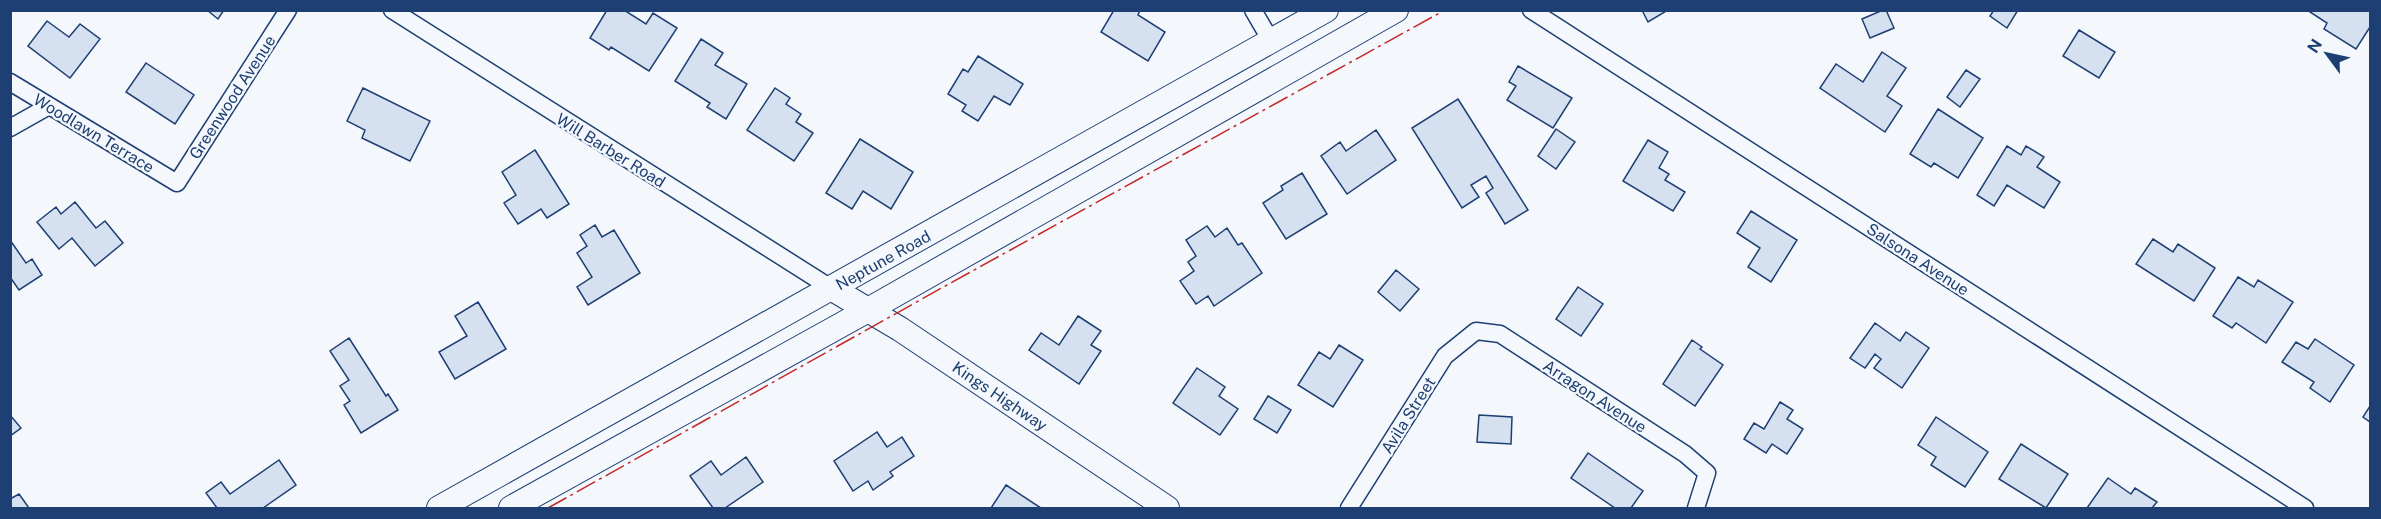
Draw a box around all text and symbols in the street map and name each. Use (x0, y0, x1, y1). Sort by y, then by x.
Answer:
north arrow (2297, 24, 2357, 84)
street label: Greenwood Avenue (185, 32, 280, 163)
text: N (2303, 36, 2326, 57)
street label: Woodlawn Terrace (30, 90, 158, 177)
street label: Will Barber Road (553, 109, 669, 192)
street label: Salsona Avenue (1863, 219, 1972, 300)
street label: Neptune Road (832, 227, 934, 294)
street label: Arragon Avenue (1540, 356, 1650, 437)
street label: Kings Highway (949, 358, 1051, 435)
street label: Avila Street (1377, 373, 1439, 457)

